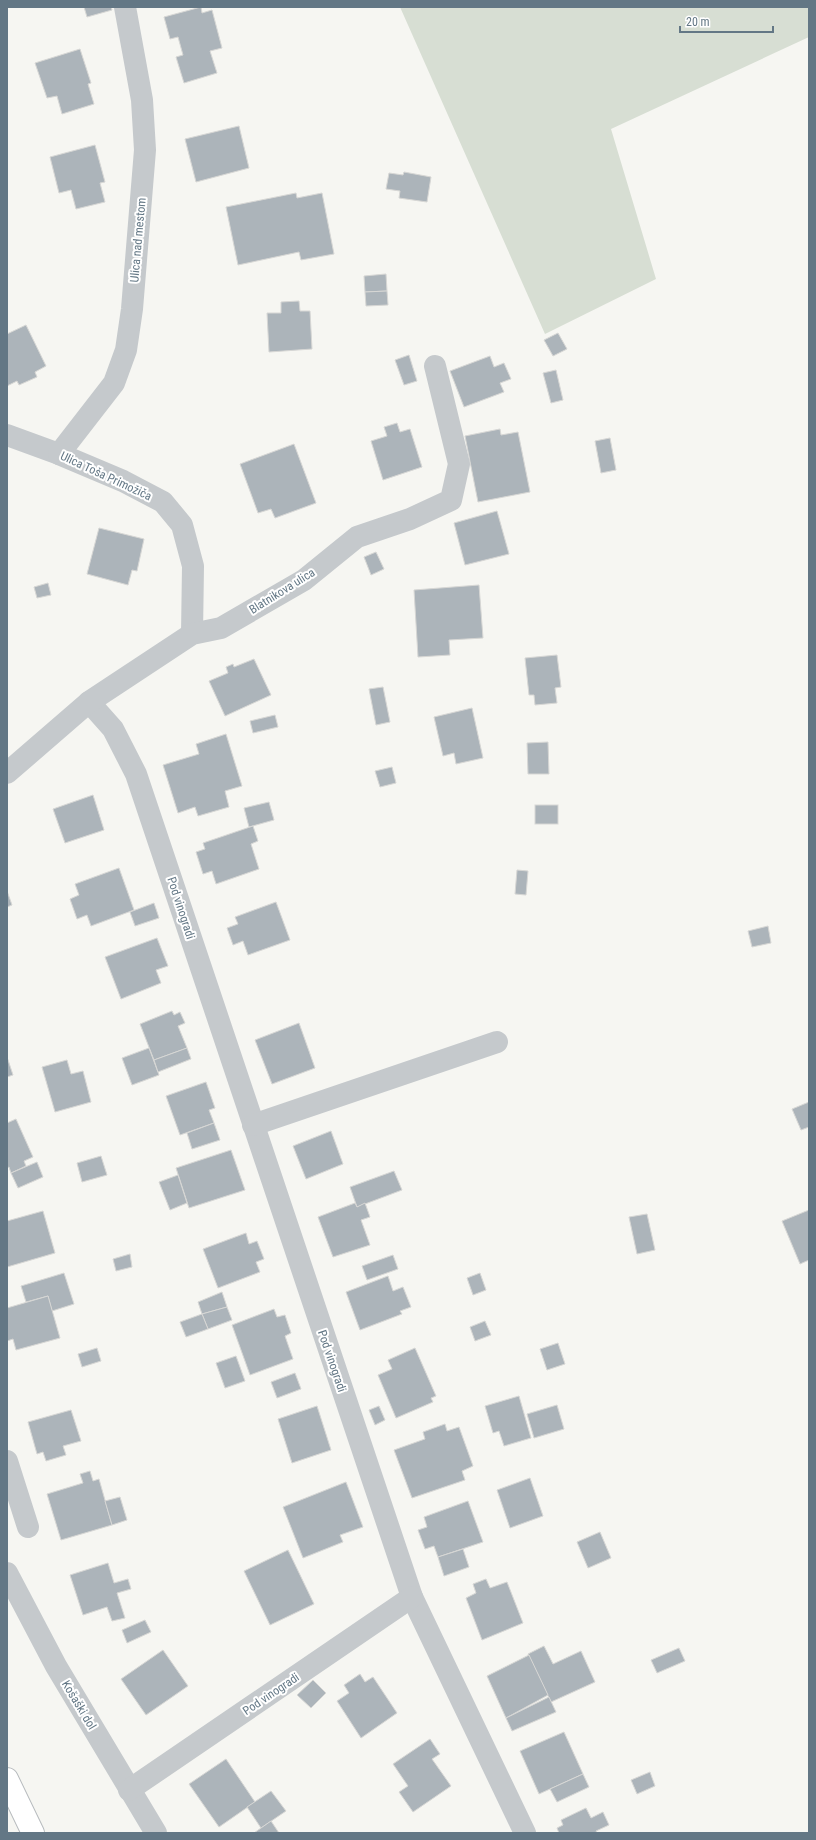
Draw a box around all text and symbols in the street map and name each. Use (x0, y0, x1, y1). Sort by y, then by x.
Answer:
scale bar (680, 8, 773, 34)
text: 20 m (686, 15, 710, 29)
street label: Ulica nad mestom (127, 197, 149, 283)
street label: Ulica Toša Primožiča (58, 449, 154, 503)
street label: Blatnikova ulica (247, 565, 318, 617)
street label: Pod vinogradi (164, 875, 198, 941)
street label: Pod vinogradi (315, 1328, 349, 1394)
street label: Pod vinogradi (240, 1670, 302, 1718)
street label: Košaški dol (59, 1678, 99, 1732)

